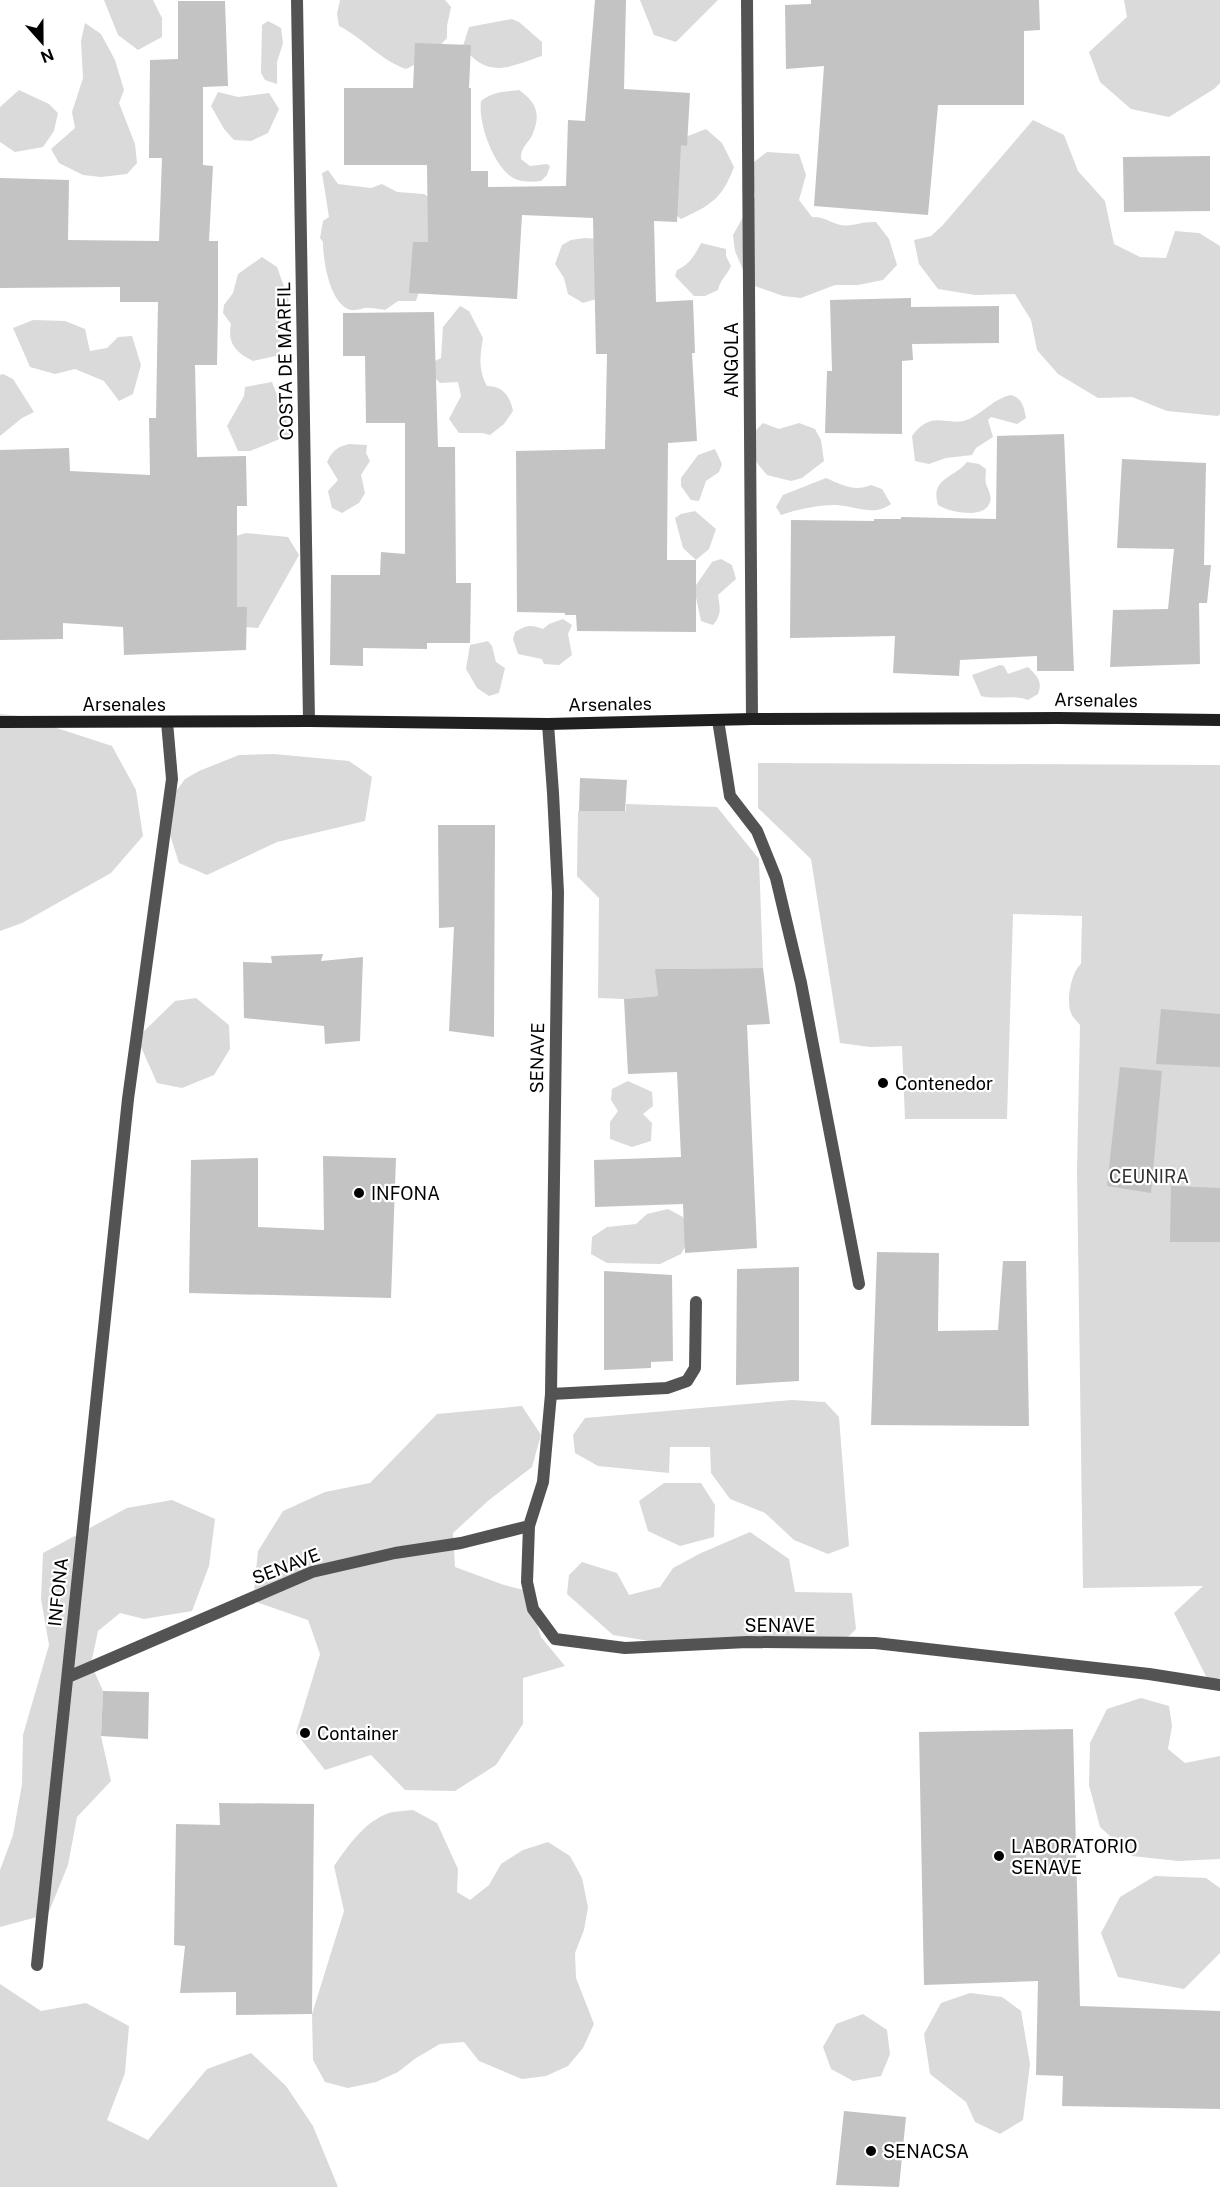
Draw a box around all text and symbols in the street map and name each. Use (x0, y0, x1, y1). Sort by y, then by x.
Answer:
north arrow (12, 12, 72, 72)
text: N (38, 44, 56, 67)
street label: COSTA DE MARFIL (273, 281, 297, 441)
street label: ANGOLA (721, 322, 742, 398)
street label: Arsenales (1054, 689, 1138, 711)
street label: Arsenales (568, 693, 652, 715)
street label: Arsenales (82, 694, 166, 715)
street label: SENAVE (526, 1022, 548, 1094)
place label: Contenedor (895, 1073, 993, 1094)
marker: Contenedor (876, 1076, 890, 1090)
park label: CEUNIRA (1109, 1166, 1189, 1187)
place label: INFONA (371, 1183, 440, 1204)
marker: INFONA (352, 1186, 366, 1200)
street label: SENAVE (249, 1543, 323, 1589)
street label: INFONA (44, 1556, 72, 1627)
street label: SENAVE (745, 1615, 815, 1636)
place label: Container (317, 1723, 399, 1744)
marker: Container (298, 1726, 312, 1740)
place label: LABORATORIO SENAVE (1011, 1836, 1137, 1878)
marker: LABORATORIO SENAVE (992, 1849, 1006, 1863)
place label: SENACSA (883, 2141, 969, 2162)
marker: SENACSA (864, 2144, 878, 2158)

